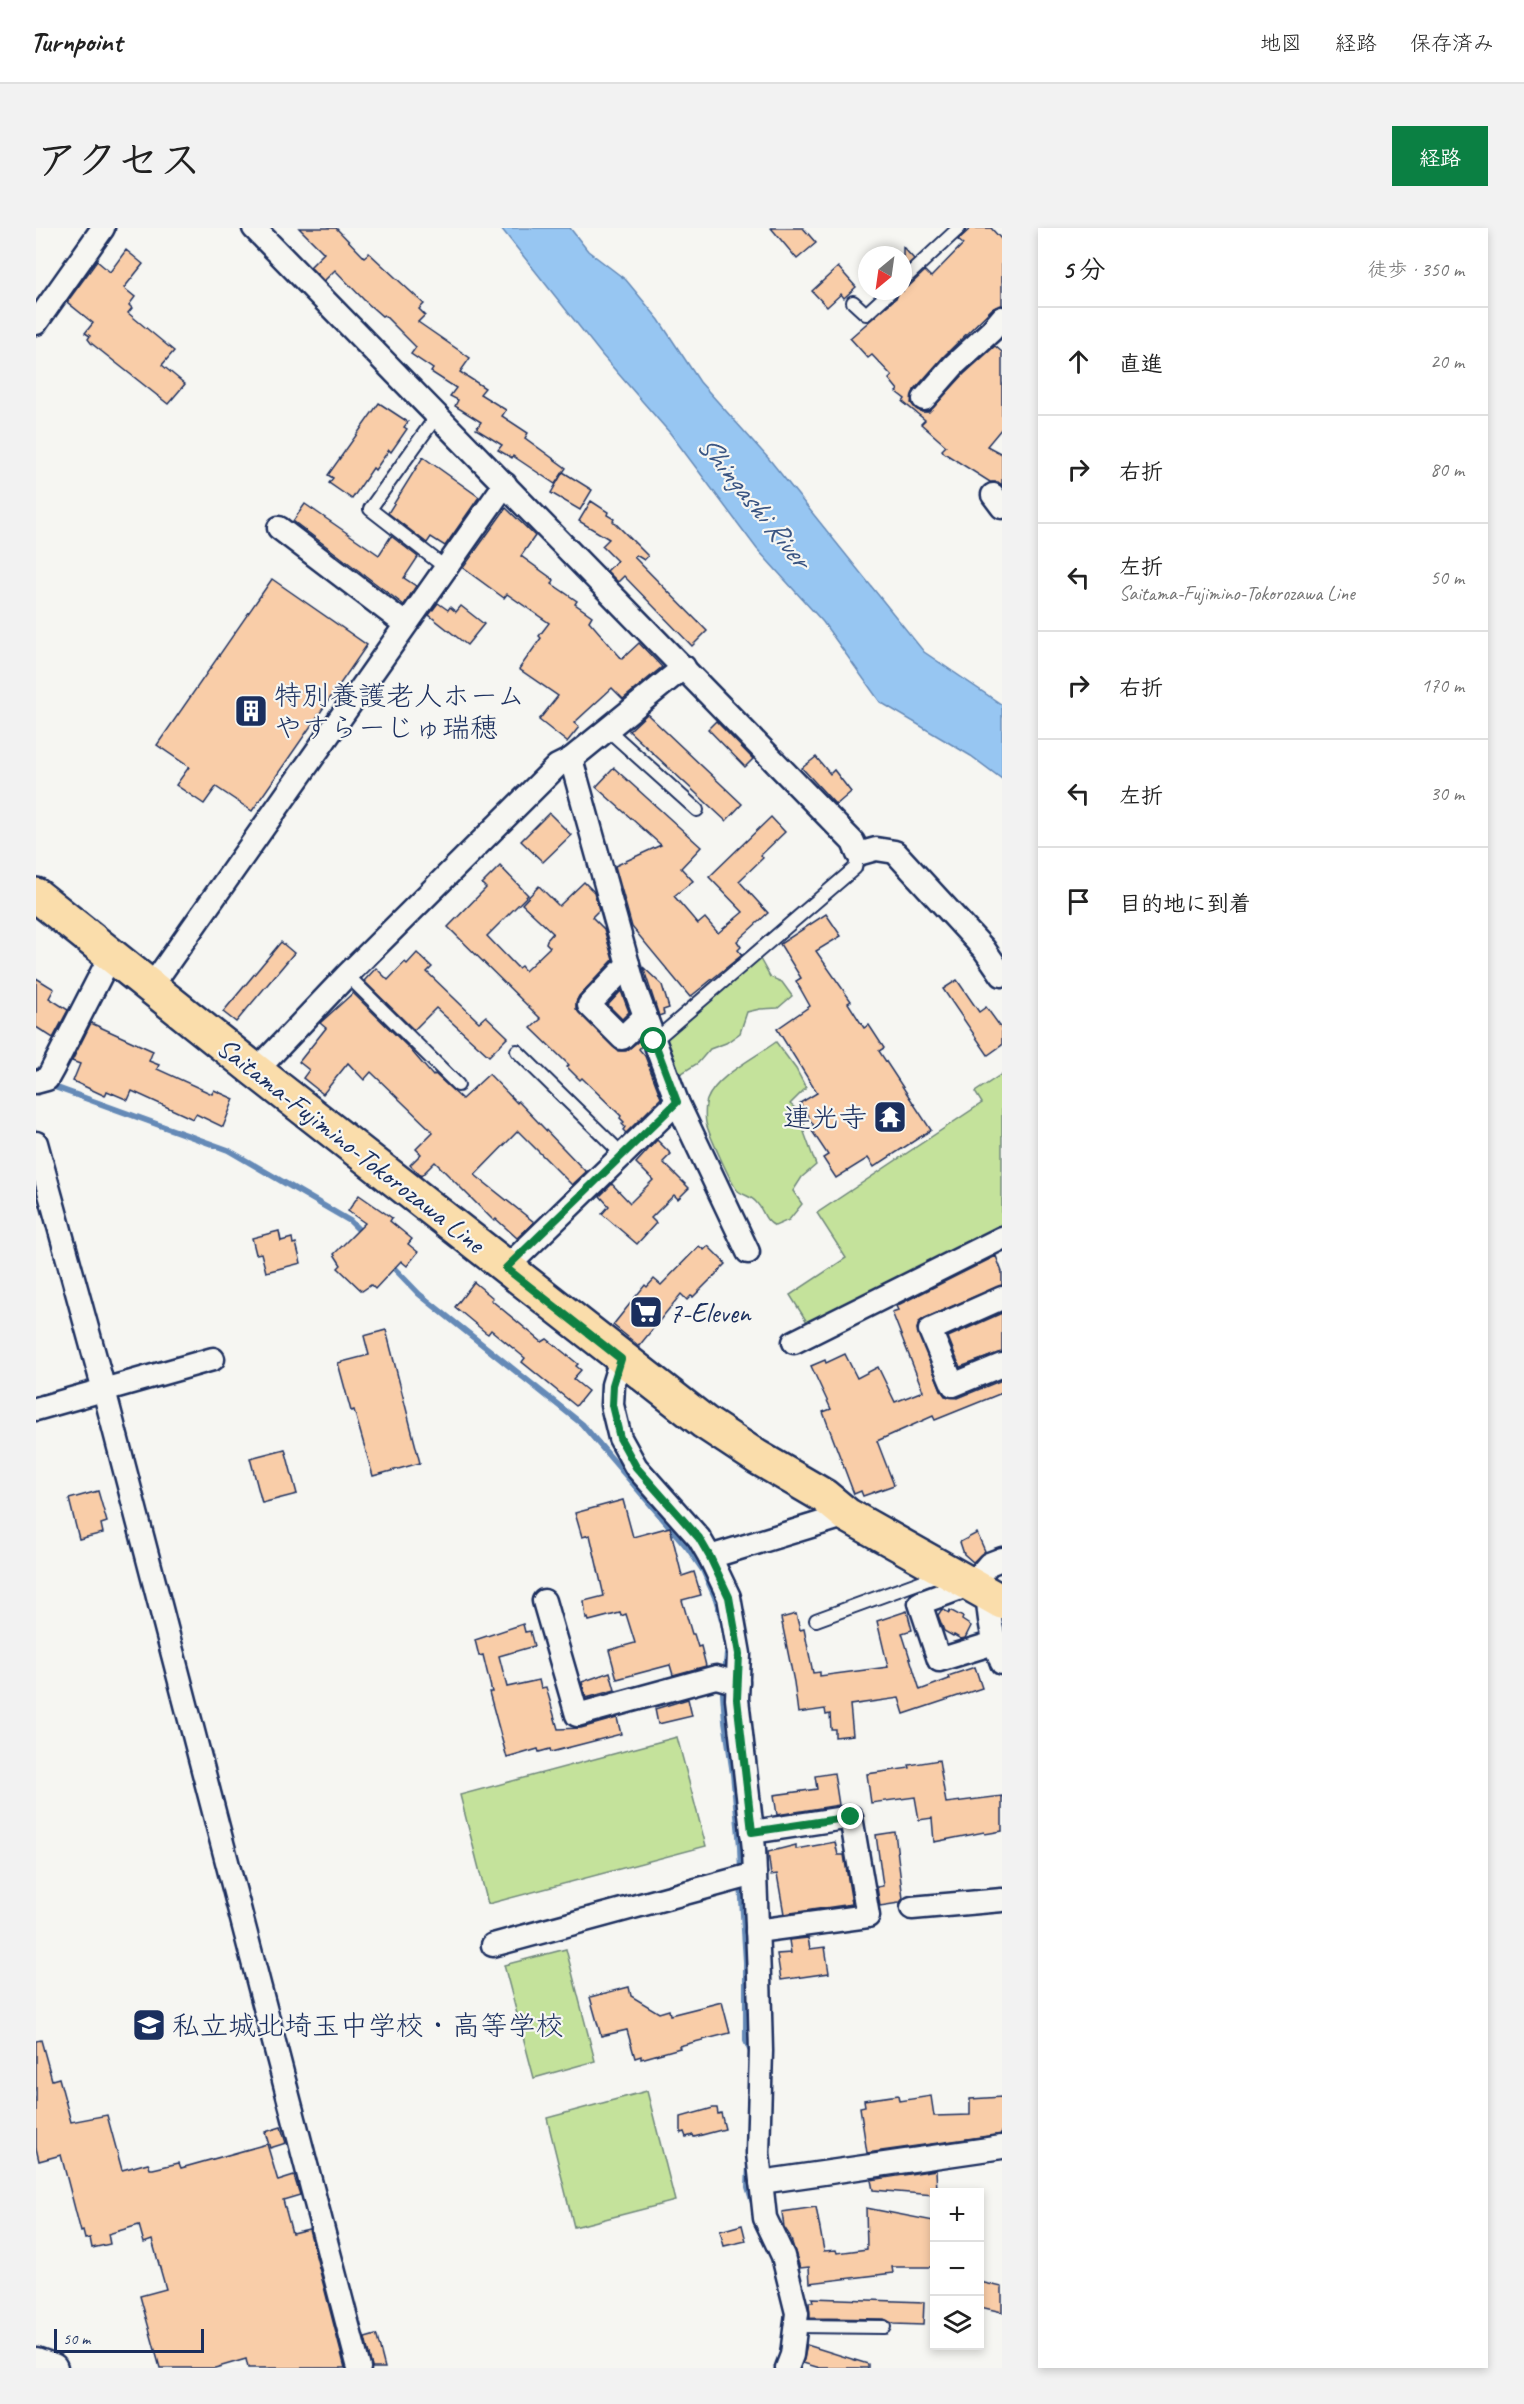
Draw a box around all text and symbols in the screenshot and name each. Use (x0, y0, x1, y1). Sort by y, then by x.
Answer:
text: Turnpoint (30, 24, 122, 59)
text: 地図 (1260, 30, 1302, 56)
text: 経路 (1335, 30, 1377, 56)
text: 保存済み (1410, 30, 1494, 56)
button: 経路 (1392, 126, 1488, 186)
text: アクセス (36, 134, 201, 187)
north arrow (858, 246, 912, 300)
text: 5 分 (1062, 253, 1106, 286)
text: 徒歩 · 350 m (1368, 257, 1464, 282)
icon: ahead (1062, 345, 1095, 378)
text: 20 m (1430, 349, 1464, 374)
text: 直進 (1119, 350, 1163, 378)
water label: Shingashi River (689, 427, 822, 579)
icon: right (1062, 453, 1095, 486)
text: 80 m (1430, 457, 1464, 482)
text: 右折 (1119, 458, 1163, 486)
text: 左折 (1119, 553, 1163, 581)
icon: left (1062, 561, 1095, 594)
text: 50 m (1430, 565, 1464, 590)
text: Saitama-Fujimino-Tokorozawa Line (1119, 581, 1355, 606)
icon: right (1062, 669, 1095, 702)
text: 170 m (1421, 673, 1464, 698)
text: 右折 (1119, 674, 1163, 702)
place label: 特別養護老人ホーム やすらーじゅ瑞穂 (274, 678, 525, 745)
building icon: 特別養護老人ホーム やすらーじゅ瑞穂 (233, 693, 269, 729)
icon: left (1062, 777, 1095, 810)
text: 30 m (1430, 781, 1464, 806)
text: 左折 (1119, 782, 1163, 810)
icon: arrive (1062, 885, 1095, 918)
text: 目的地に到着 (1119, 890, 1251, 918)
route start (640, 1027, 666, 1053)
street label: Saitama-Fujimino-Tokorozawa Line (210, 1030, 493, 1262)
temple icon: 連光寺 (872, 1099, 908, 1135)
place label: 連光寺 (783, 1100, 867, 1135)
supermarket icon: 7-Eleven (628, 1294, 664, 1330)
place label: 7-Eleven (669, 1295, 752, 1330)
route end (837, 1803, 863, 1829)
school or university icon: 私立城北埼玉中学校・高等学校 (131, 2007, 167, 2043)
place label: 私立城北埼玉中学校・高等学校 (172, 2008, 564, 2043)
map controls (930, 2188, 984, 2350)
button: + (930, 2188, 984, 2242)
button: − (930, 2242, 984, 2296)
button: layers (930, 2296, 984, 2350)
scale bar (54, 2326, 204, 2354)
text: 50 m (63, 2329, 90, 2349)

